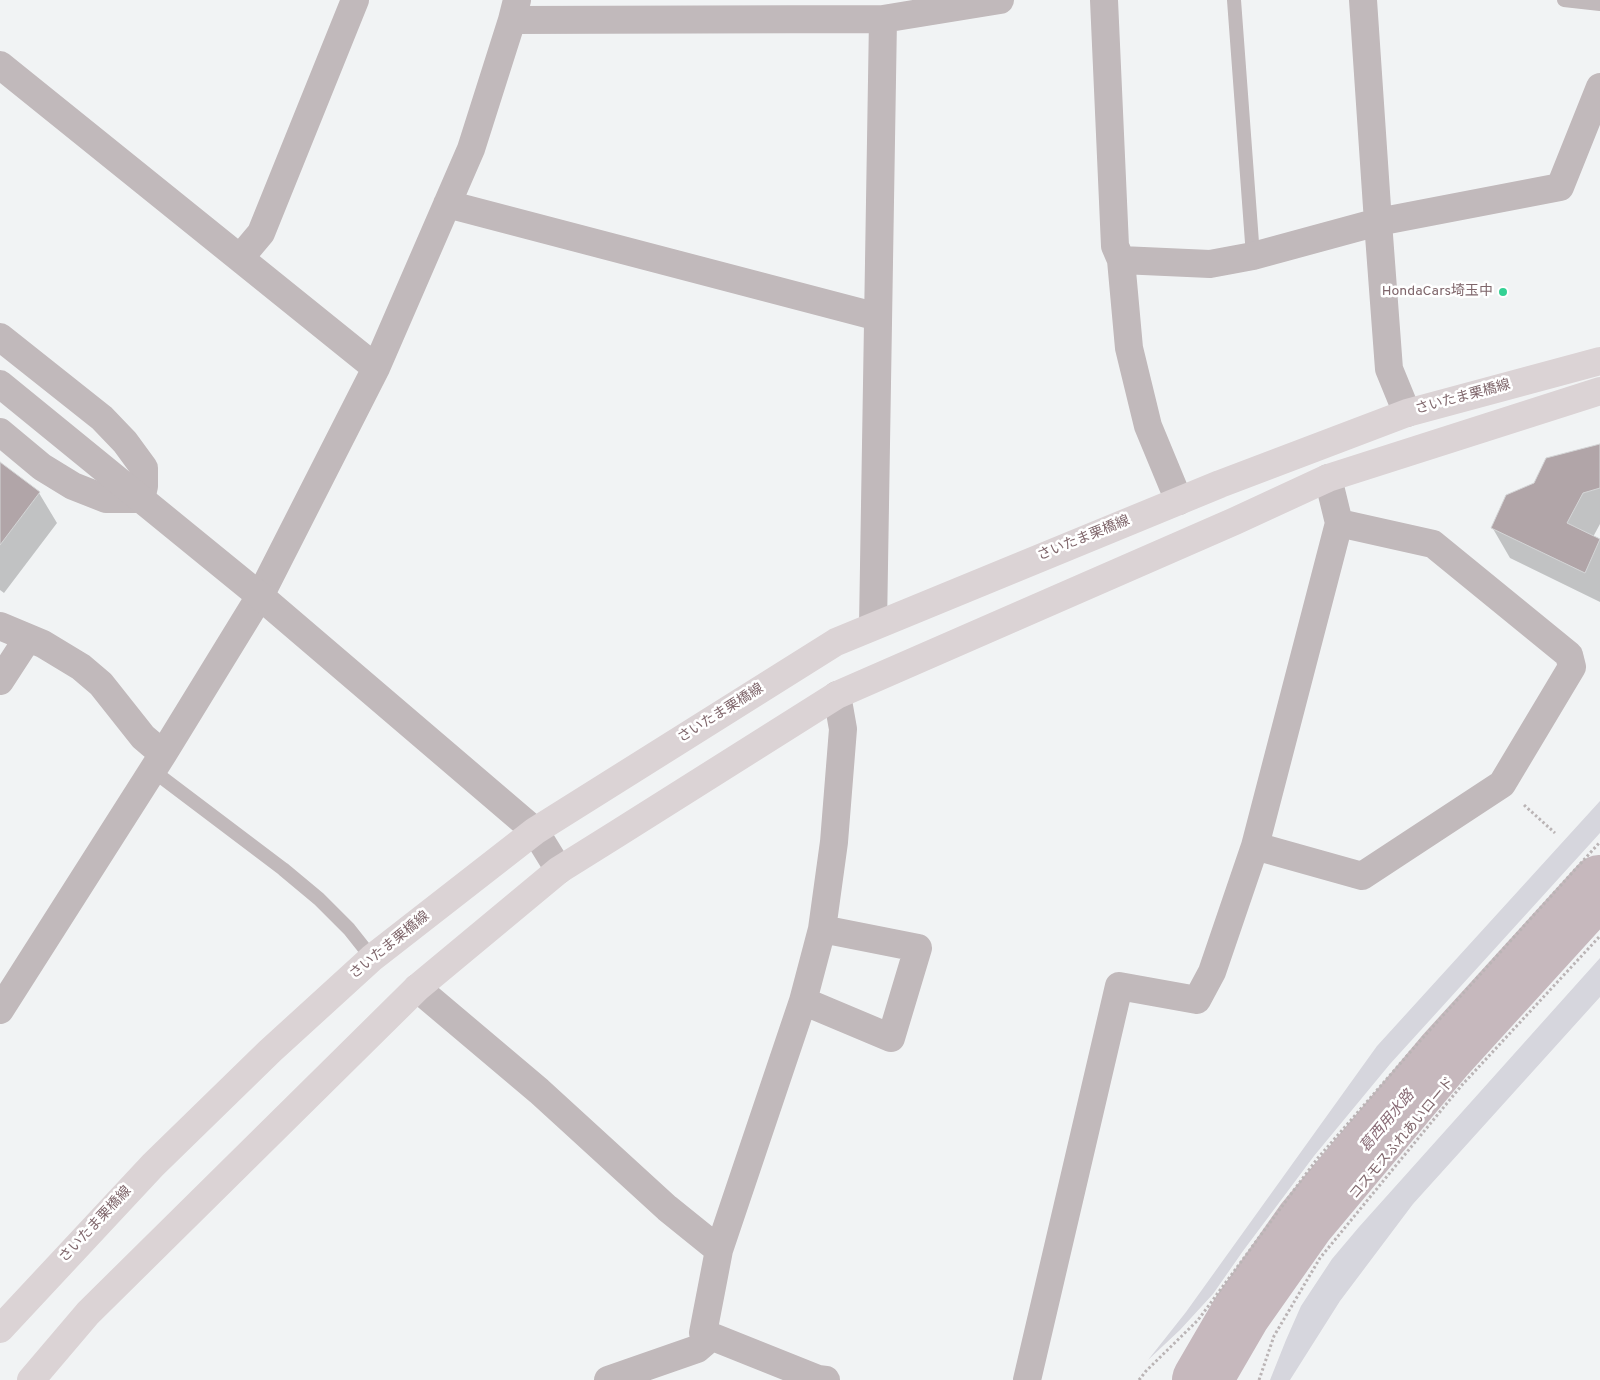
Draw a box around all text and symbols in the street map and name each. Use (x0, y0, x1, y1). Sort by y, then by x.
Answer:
place label: HondaCars埼玉中 (1382, 284, 1493, 300)
marker: HondaCars埼玉中 (1497, 286, 1509, 298)
street label: さいたま栗橋線 (1413, 377, 1513, 419)
street label: さいたま栗橋線 (1035, 513, 1133, 565)
street label: さいたま栗橋線 (675, 681, 767, 747)
street label: さいたま栗橋線 (347, 909, 433, 983)
street label: コスモスふれあいロード (1347, 1075, 1459, 1203)
water label: 葛西用水路 (1357, 1087, 1419, 1157)
street label: さいたま栗橋線 (56, 1183, 136, 1267)

